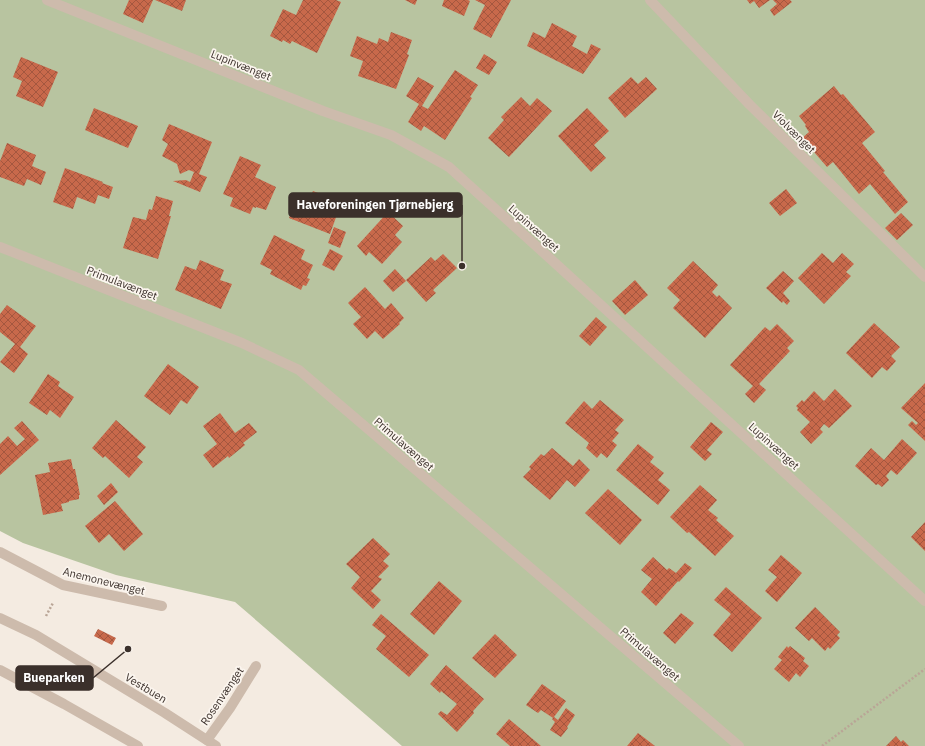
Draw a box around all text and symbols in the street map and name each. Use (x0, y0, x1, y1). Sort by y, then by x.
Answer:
street label: Lupinvænget (209, 47, 273, 83)
street label: Violvænget (770, 108, 819, 157)
callout: Haveforeningen Tjørnebjerg (289, 193, 462, 217)
text: Haveforeningen Tjørnebjerg (297, 197, 454, 212)
street label: Lupinvænget (506, 202, 562, 255)
street label: Primulavænget (85, 263, 159, 303)
street label: Primulavænget (371, 414, 437, 474)
street label: Lupinvænget (746, 420, 802, 473)
street label: Anemonevænget (62, 564, 147, 598)
street label: Primulavænget (617, 624, 683, 684)
street label: Rosenvænget (197, 664, 247, 728)
callout: Bueparken (16, 666, 93, 690)
text: Bueparken (23, 670, 85, 685)
street label: Vestbuen (122, 670, 170, 706)

